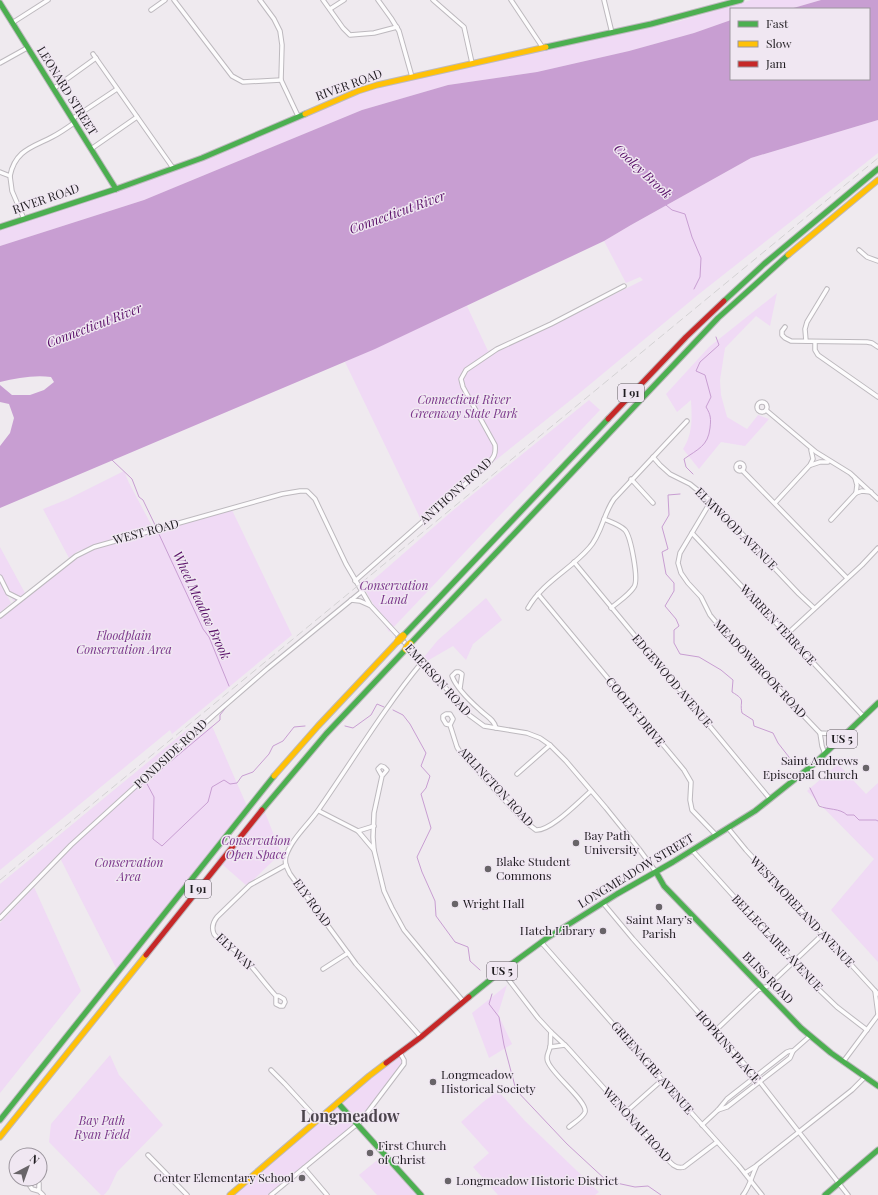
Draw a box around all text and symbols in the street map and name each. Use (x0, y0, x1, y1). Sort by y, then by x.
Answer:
legend (730, 8, 870, 80)
text: Fast (766, 15, 789, 31)
text: Slow (766, 35, 792, 51)
street label: LEONARD STREET (34, 43, 102, 138)
text: Jam (765, 55, 787, 71)
street label: RIVER ROAD (313, 64, 384, 104)
water label: Cooley Brook (611, 140, 676, 202)
street label: RIVER ROAD (10, 179, 82, 217)
water label: Connecticut River (347, 186, 448, 237)
water label: Connecticut River (44, 298, 144, 351)
road number: I 91 (618, 384, 644, 402)
park label: Connecticut River Greenway State Park (410, 391, 518, 421)
street label: ANTHONY ROAD (415, 453, 495, 528)
street label: ELMWOOD AVENUE (692, 484, 781, 573)
street label: WEST ROAD (110, 515, 181, 548)
water label: Wheel Meadow Brook (170, 548, 235, 662)
park label: Conservation Land (360, 577, 428, 607)
street label: WARREN TERRACE (736, 580, 820, 668)
street label: MEADOWBROOK ROAD (711, 615, 811, 721)
park label: Floodplain Conservation Area (76, 627, 172, 657)
street label: EDGEWOOD AVENUE (629, 630, 717, 730)
street label: EMERSON ROAD (402, 640, 476, 719)
street label: COOLEY DRIVE (603, 673, 669, 750)
street label: PONDSIDE ROAD (130, 715, 211, 791)
road number: US 5 (827, 730, 857, 748)
street label: ARLINGTON ROAD (455, 742, 538, 830)
place label: Saint Andrews Episcopal Church (763, 752, 858, 782)
marker: Saint Andrews Episcopal Church (861, 763, 871, 773)
place label: Bay Path University (584, 827, 639, 857)
street label: LONGMEADOW STREET (575, 829, 697, 911)
park label: Conservation Open Space (222, 832, 290, 862)
marker: Bay Path University (571, 838, 581, 848)
street label: WESTMORELAND AVENUE (746, 852, 858, 970)
place label: Blake Student Commons (496, 853, 571, 883)
park label: Conservation Area (95, 854, 163, 884)
marker: Blake Student Commons (483, 864, 493, 874)
street label: ELY ROAD (290, 875, 336, 930)
road number: I 91 (185, 880, 211, 898)
street label: BELLECLAIRE AVENUE (729, 891, 827, 994)
place label: Wright Hall (462, 895, 525, 911)
marker: Wright Hall (450, 899, 460, 909)
marker: Saint Mary’s Parish (654, 902, 664, 912)
place label: Saint Mary’s Parish (626, 911, 692, 941)
place label: Hatch Library (520, 922, 595, 938)
marker: Hatch Library (598, 926, 608, 936)
street label: ELY WAY (213, 929, 259, 974)
street label: BLISS ROAD (740, 948, 798, 1007)
road number: US 5 (487, 962, 517, 980)
street label: HOPKINS PLACE (693, 1006, 765, 1086)
street label: GREENACRE AVENUE (608, 1017, 698, 1117)
place label: Longmeadow Historical Society (441, 1066, 536, 1096)
marker: Longmeadow Historical Society (428, 1077, 438, 1087)
street label: WENONAH ROAD (599, 1083, 676, 1165)
district label: Longmeadow (300, 1105, 400, 1126)
park label: Bay Path Ryan Field (73, 1112, 130, 1142)
place label: First Church of Christ (378, 1137, 446, 1167)
north arrow (8, 1147, 48, 1187)
marker: First Church of Christ (365, 1148, 375, 1158)
text: N (27, 1151, 43, 1167)
place label: Center Elementary School (153, 1169, 295, 1185)
place label: Longmeadow Historic District (456, 1172, 619, 1188)
marker: Center Elementary School (297, 1173, 307, 1183)
marker: Longmeadow Historic District (443, 1176, 453, 1186)

